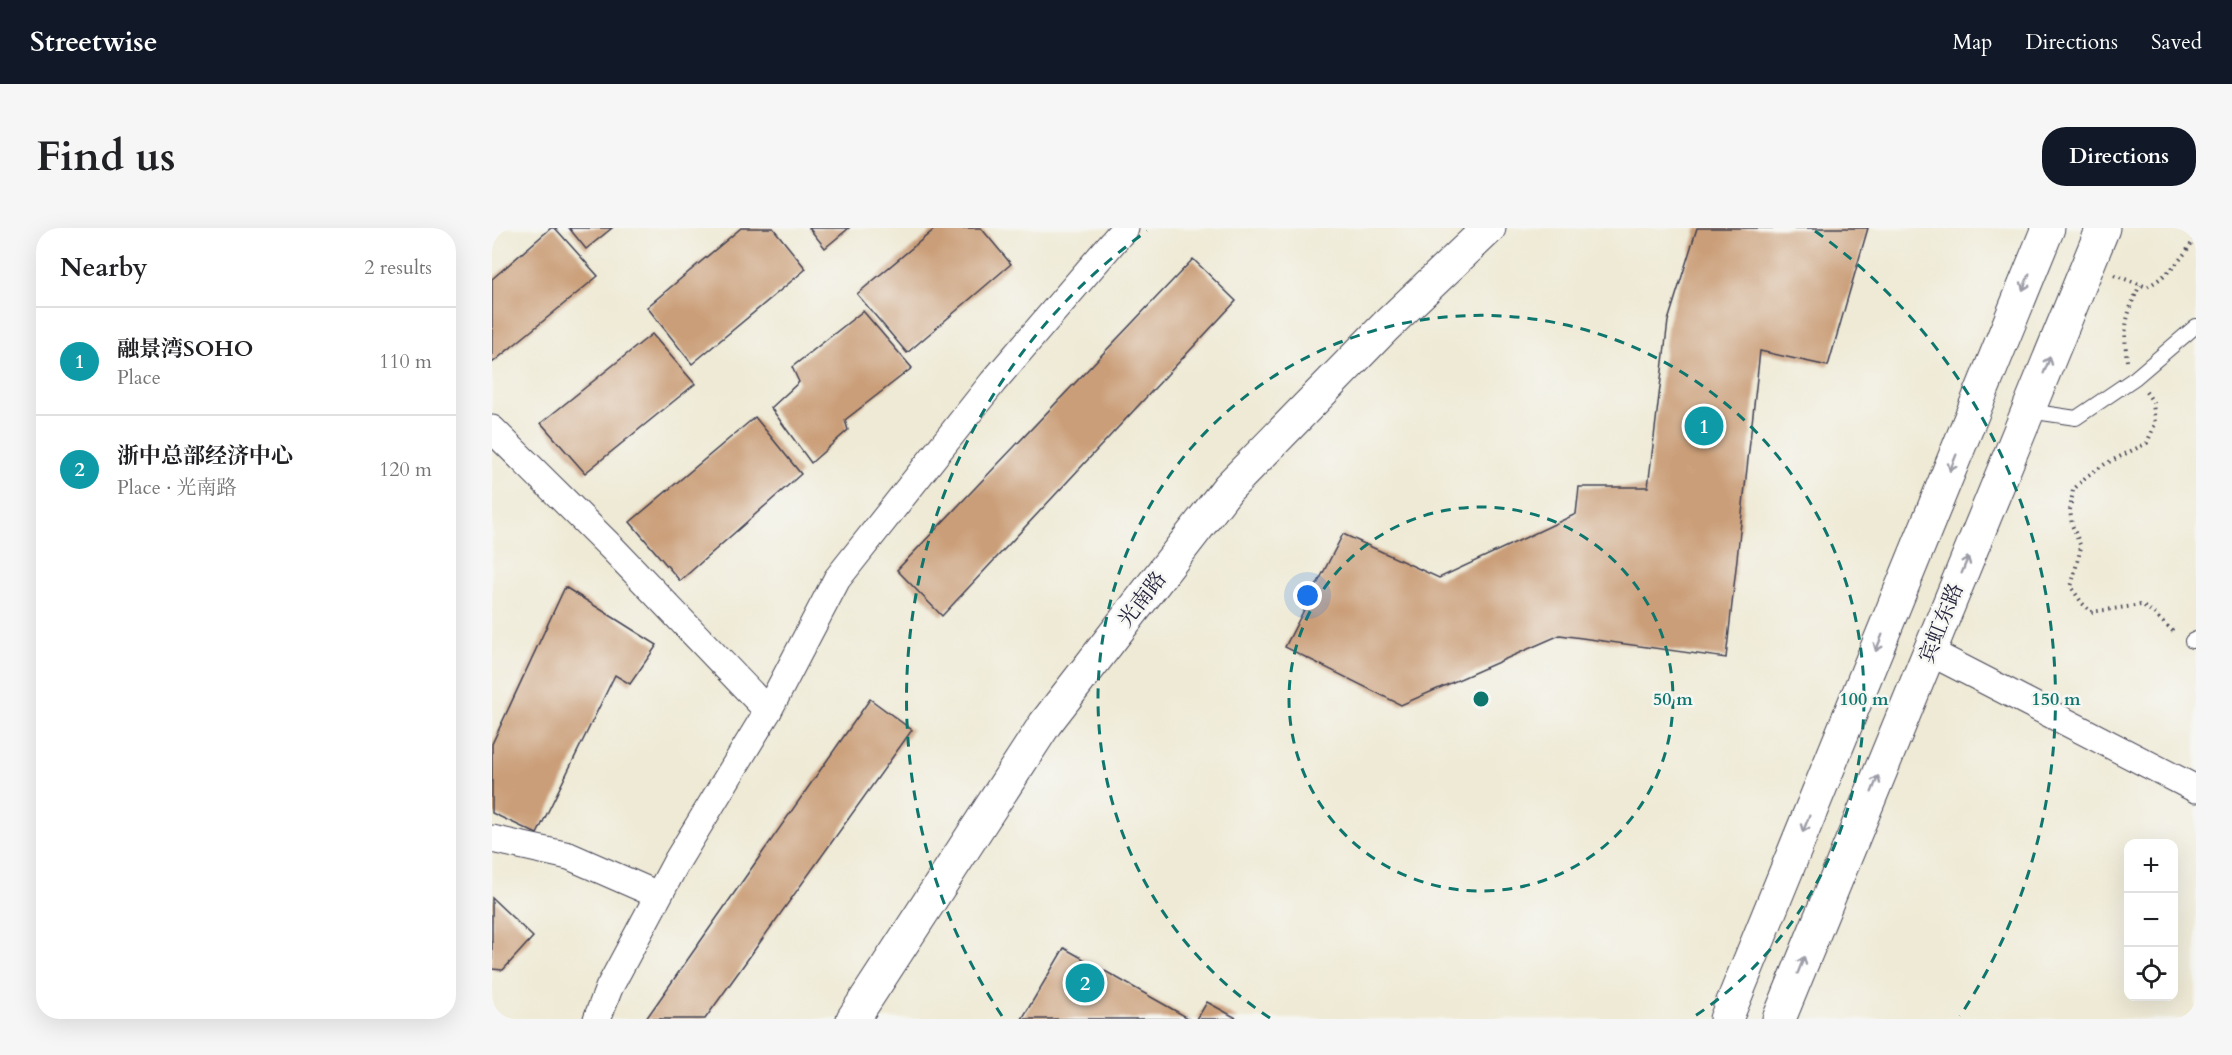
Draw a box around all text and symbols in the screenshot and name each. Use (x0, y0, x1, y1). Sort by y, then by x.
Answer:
text: Streetwise (30, 23, 158, 61)
text: Map (1952, 28, 1992, 57)
text: Directions (2025, 28, 2118, 57)
text: Saved (2151, 28, 2202, 57)
button: Directions (2042, 127, 2196, 186)
text: Find us (36, 128, 176, 185)
text: Nearby (60, 250, 148, 285)
text: 2 results (364, 254, 432, 281)
one-way arrow (2020, 272, 2031, 291)
text: 融景湾SOHO (117, 334, 253, 364)
text: 1 (74, 348, 85, 375)
text: 110 m (379, 348, 432, 375)
one-way arrow (2042, 356, 2053, 375)
text: Place (117, 364, 161, 391)
pin: 1 (1684, 404, 1724, 448)
text: 浙中总部经济中心 (117, 441, 293, 471)
one-way arrow (1947, 453, 1958, 471)
text: 2 (74, 456, 85, 483)
text: 120 m (379, 456, 432, 483)
text: Place · 光南路 (117, 474, 237, 501)
one-way arrow (1960, 556, 1971, 575)
street label: 光南路 (1112, 566, 1173, 633)
street label: 宾虹东路 (1912, 579, 1971, 668)
your location (1293, 581, 1322, 610)
one-way arrow (1873, 634, 1884, 652)
text: 50 m (1653, 687, 1693, 712)
text: 100 m (1839, 687, 1889, 712)
text: 150 m (2031, 687, 2081, 712)
centre of rings (1471, 689, 1491, 709)
one-way arrow (1870, 776, 1881, 794)
one-way arrow (1800, 814, 1811, 833)
map controls (2124, 839, 2178, 1001)
button: + (2124, 839, 2178, 893)
button: − (2124, 893, 2178, 947)
button: locate (2124, 947, 2178, 1001)
one-way arrow (1796, 956, 1807, 975)
pin: 2 (1066, 960, 1104, 1005)

